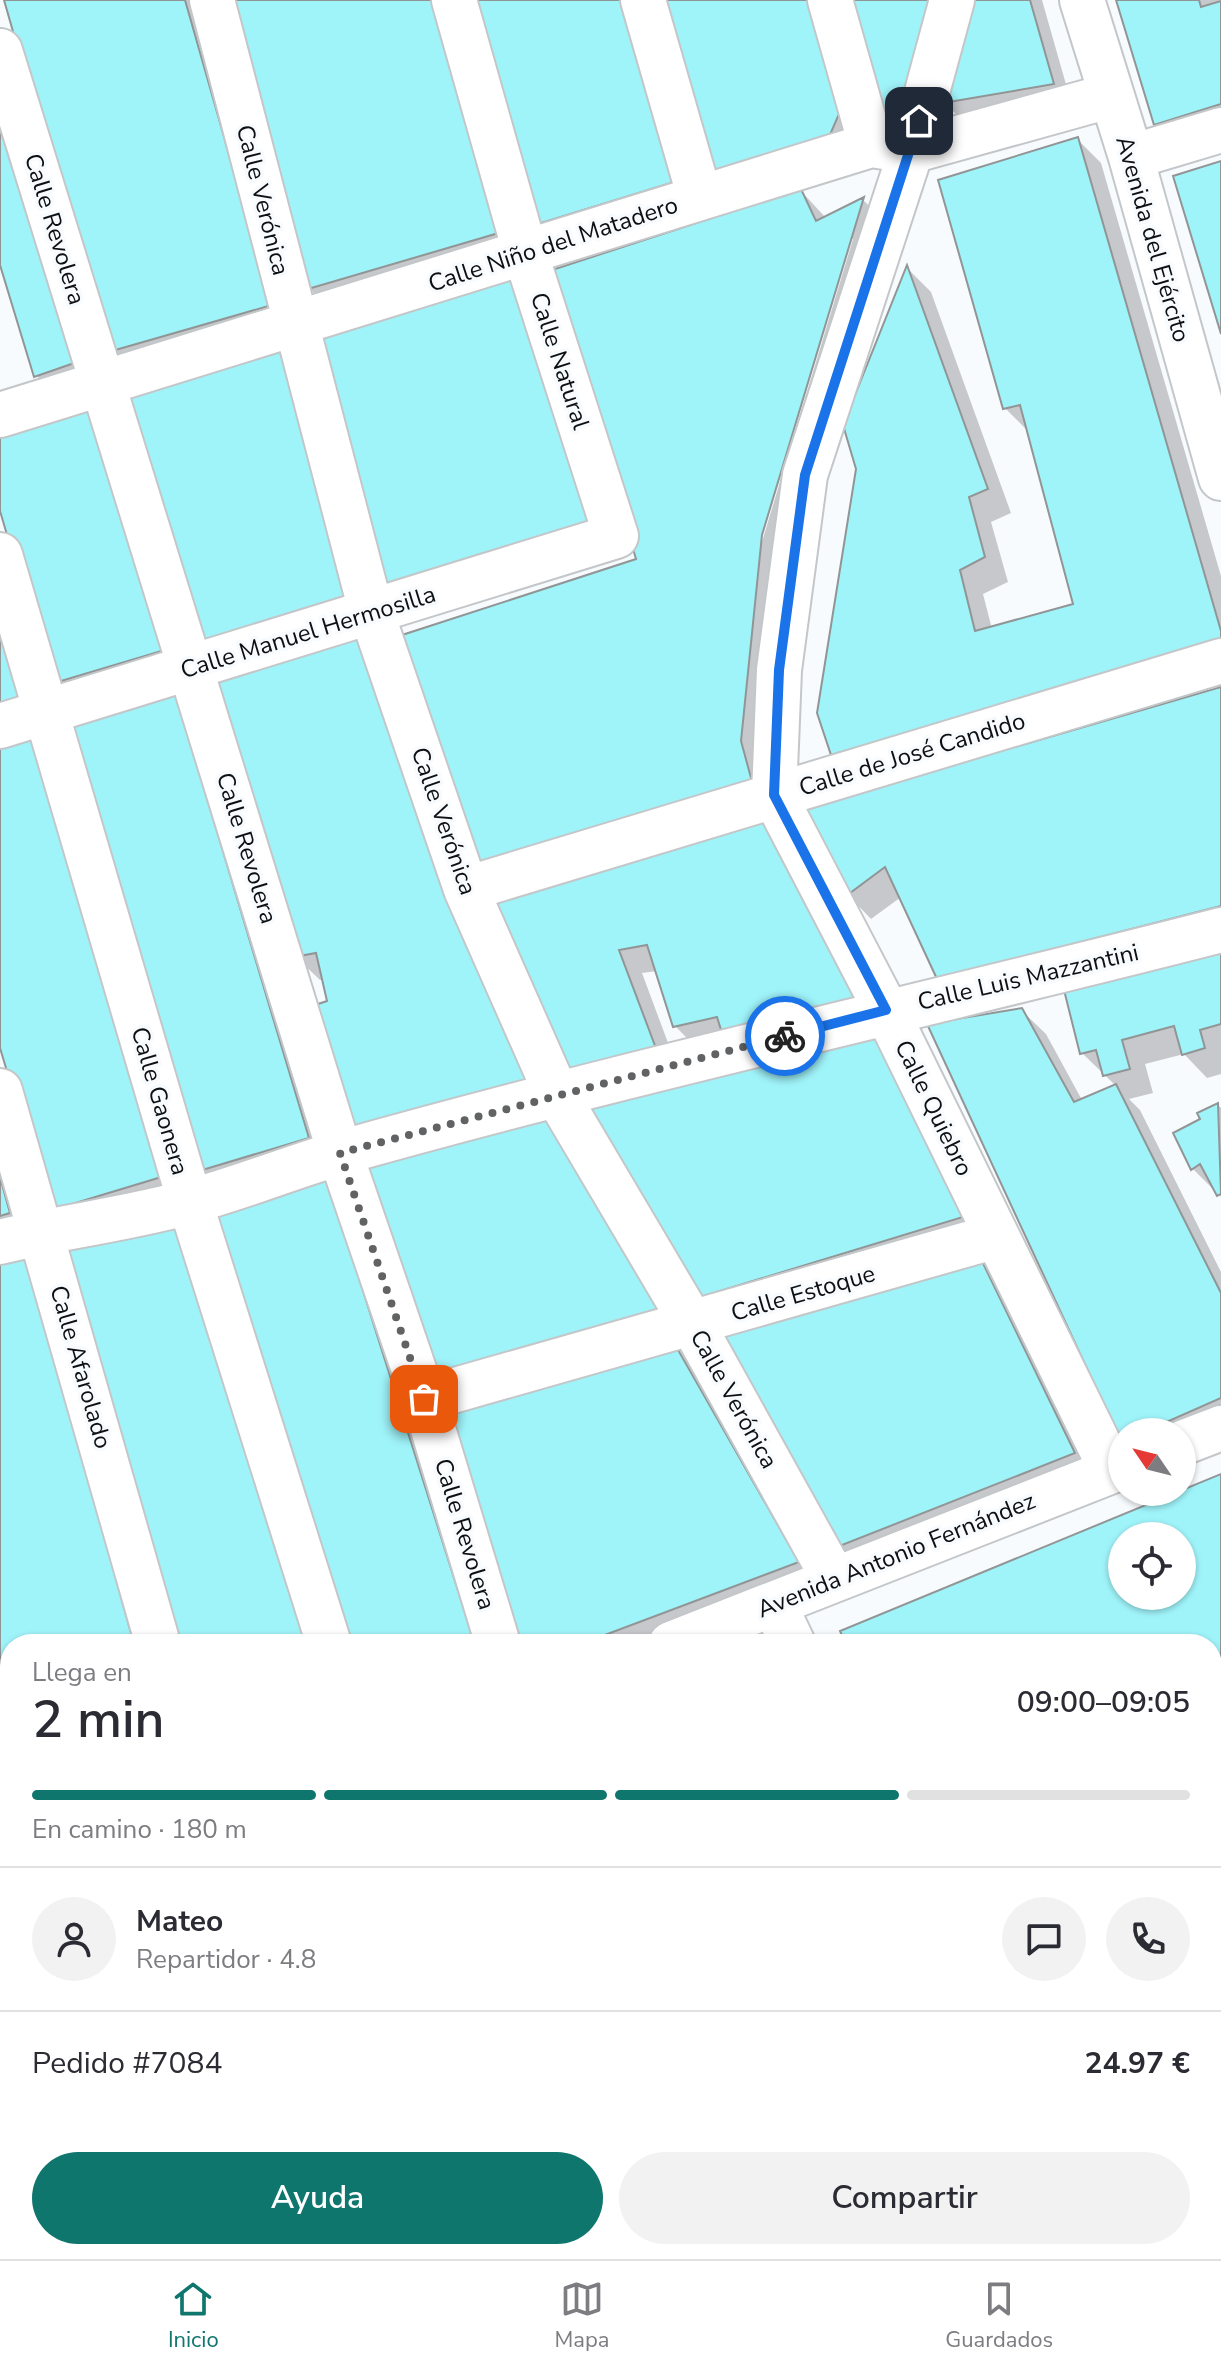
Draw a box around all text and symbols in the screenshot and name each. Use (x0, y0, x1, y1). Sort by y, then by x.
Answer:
pin (885, 87, 953, 155)
icon: home (897, 99, 941, 143)
street label: Calle Verónica (229, 121, 297, 279)
street label: Avenida del Ejército (1108, 132, 1198, 346)
street label: Calle Revolera (17, 150, 93, 308)
street label: Calle Niño del Matadero (424, 188, 682, 300)
street label: Calle Natural (523, 288, 597, 434)
street label: Calle Manuel Hermosilla (176, 578, 440, 686)
street label: Calle de José Candido (795, 704, 1029, 804)
street label: Calle Verónica (404, 743, 484, 899)
street label: Calle Revolera (209, 769, 285, 927)
street label: Calle Luis Mazzantini (914, 936, 1142, 1018)
courier (745, 996, 825, 1076)
icon: bike (763, 1014, 807, 1058)
street label: Calle Gaonera (124, 1023, 196, 1179)
street label: Calle Quiebro (887, 1035, 981, 1181)
street label: Calle Estoque (727, 1257, 879, 1329)
street label: Calle Afarolado (42, 1282, 120, 1452)
street label: Calle Verónica (683, 1324, 785, 1474)
pin (390, 1365, 458, 1433)
icon: bag (402, 1377, 446, 1421)
north arrow (1108, 1418, 1196, 1506)
map controls (1108, 1418, 1196, 1610)
street label: Calle Revolera (427, 1455, 503, 1613)
street label: Avenida Antonio Fernández (752, 1484, 1040, 1626)
button: locate (1108, 1522, 1196, 1610)
text: Llega en (32, 1655, 132, 1690)
text: 09:00–09:05 (1017, 1682, 1190, 1723)
text: 2 min (32, 1684, 165, 1755)
text: En camino · 180 m (32, 1812, 247, 1847)
button: person (32, 1897, 116, 1981)
button: chat (1002, 1897, 1086, 1981)
button: phone (1106, 1897, 1190, 1981)
text: Mateo (136, 1901, 223, 1942)
text: Repartidor · 4.8 (136, 1942, 316, 1977)
text: Pedido #7084 (32, 2043, 223, 2084)
text: 24.97 € (1084, 2043, 1190, 2084)
button: Ayuda (32, 2152, 603, 2244)
button: Compartir (619, 2152, 1190, 2244)
tab: Inicio (168, 2277, 219, 2355)
tab: Mapa (554, 2277, 609, 2355)
tab: Guardados (945, 2277, 1053, 2355)

